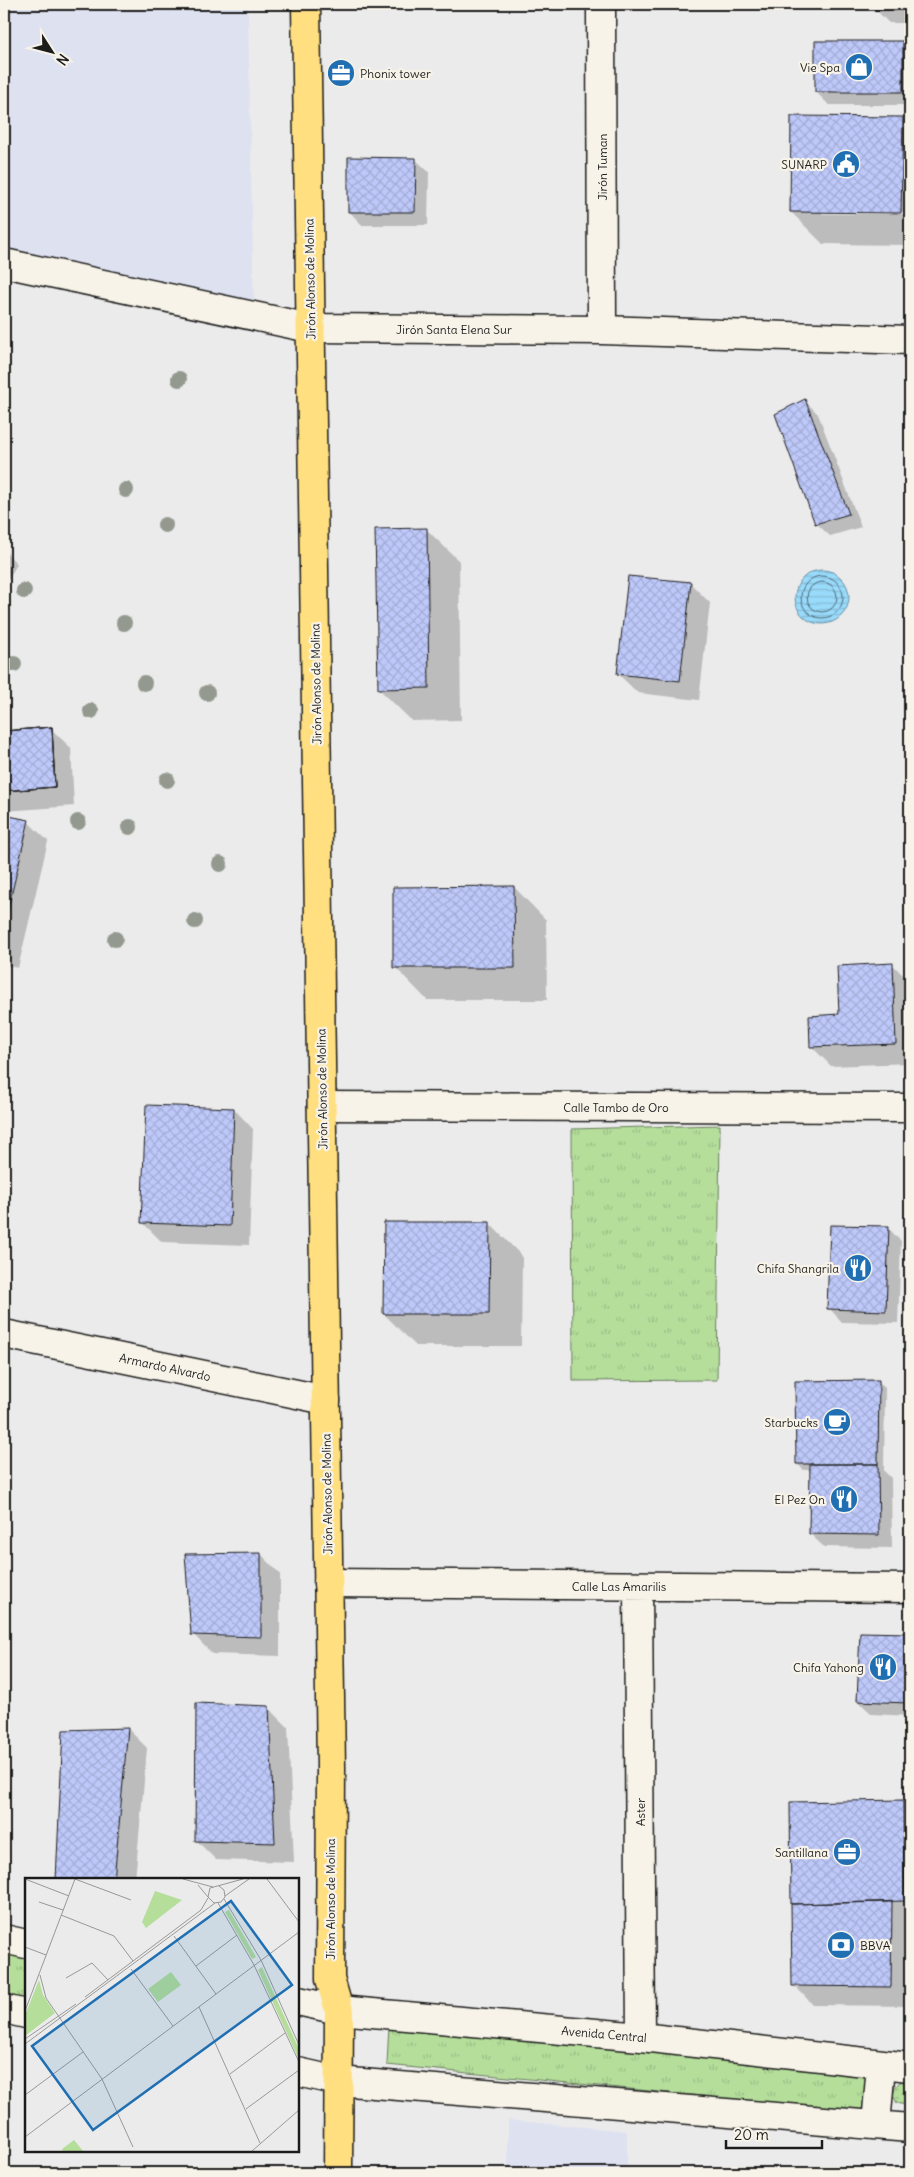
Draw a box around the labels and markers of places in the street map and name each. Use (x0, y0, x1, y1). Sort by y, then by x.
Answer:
shop icon: Vie Spa (844, 52, 874, 82)
office icon: Phonix tower (326, 58, 356, 88)
place label: Vie Spa (800, 60, 840, 75)
place label: Phonix tower (360, 66, 431, 81)
public building icon: SUNARP (831, 149, 861, 179)
place label: SUNARP (781, 157, 827, 172)
restaurant icon: Chifa Shangrila (843, 1253, 873, 1283)
place label: Chifa Shangrila (757, 1261, 839, 1276)
cafe icon: Starbucks (822, 1407, 852, 1437)
place label: Starbucks (764, 1415, 818, 1430)
restaurant icon: El Pez On (829, 1484, 859, 1514)
place label: El Pez On (774, 1492, 825, 1507)
restaurant icon: Chifa Yahong (868, 1652, 898, 1682)
place label: Chifa Yahong (793, 1660, 864, 1675)
office icon: Santillana (832, 1837, 862, 1867)
place label: Santillana (775, 1845, 828, 1860)
bank icon: BBVA (826, 1930, 856, 1960)
place label: BBVA (860, 1938, 891, 1953)

